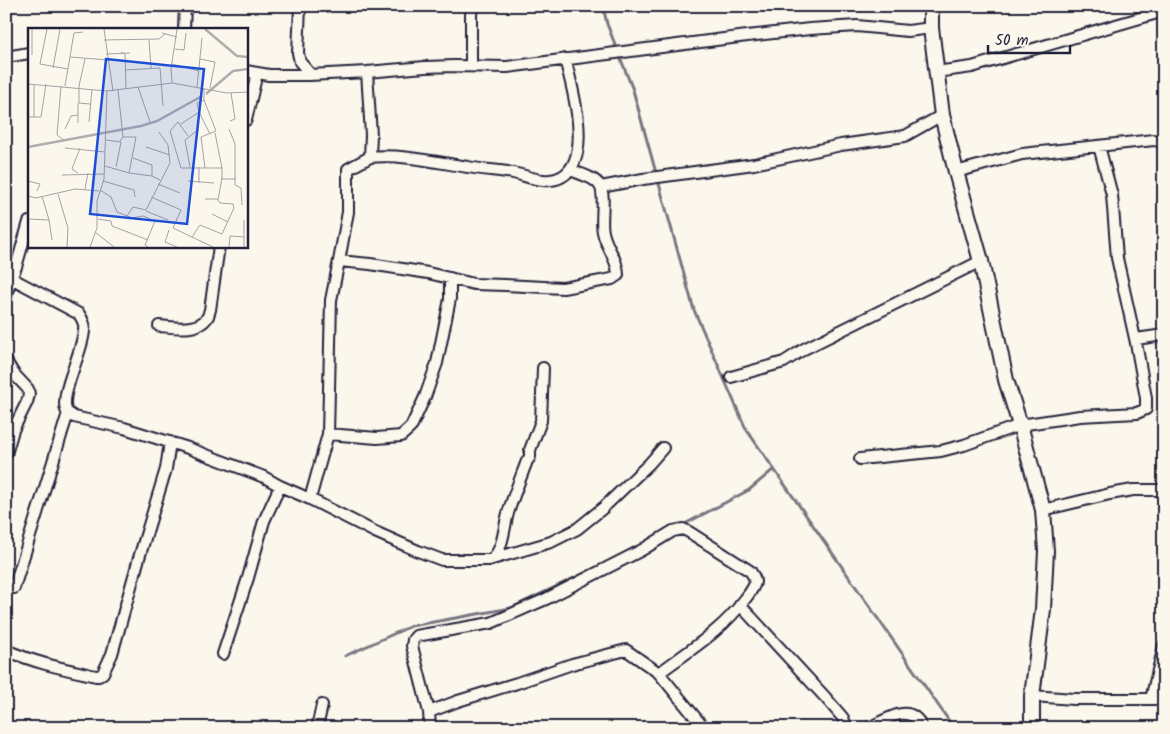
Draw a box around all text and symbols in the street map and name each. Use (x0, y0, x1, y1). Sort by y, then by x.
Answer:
scale bar (988, 22, 1070, 54)
inset map (28, 28, 248, 248)
text: 50 m (995, 29, 1029, 53)

